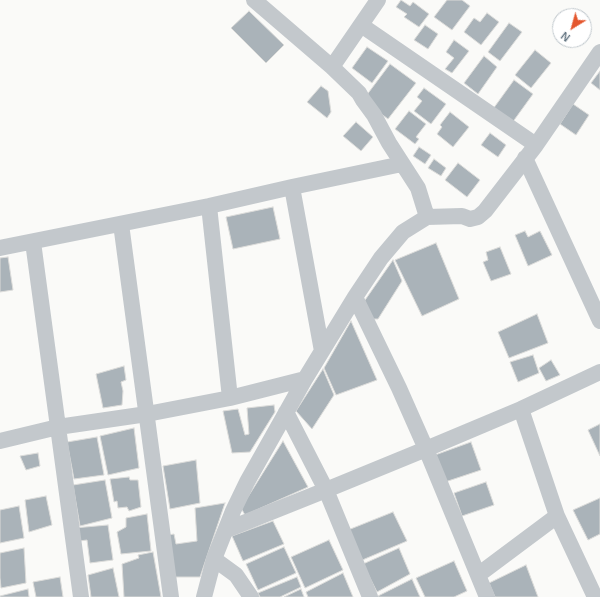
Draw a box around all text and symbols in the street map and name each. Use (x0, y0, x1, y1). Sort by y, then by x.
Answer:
north arrow (552, 8, 592, 48)
text: N (559, 30, 572, 44)

